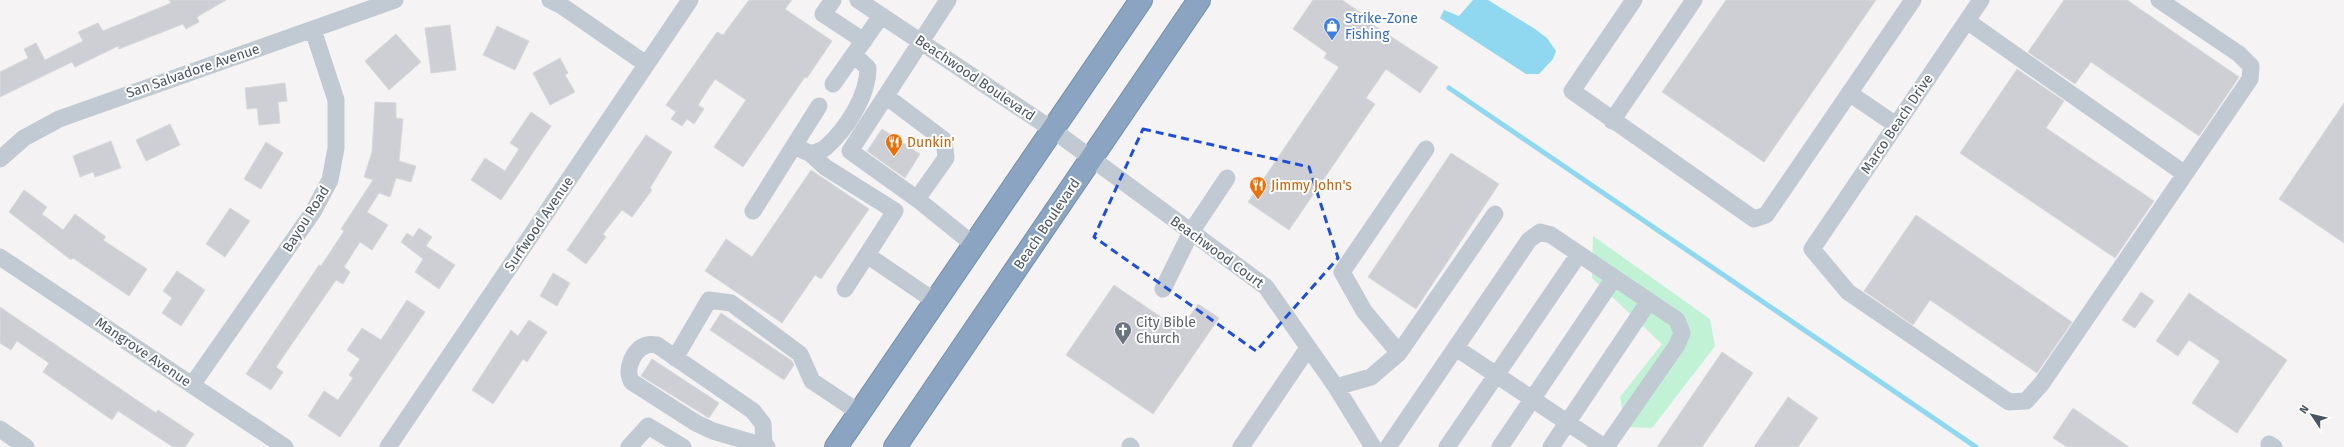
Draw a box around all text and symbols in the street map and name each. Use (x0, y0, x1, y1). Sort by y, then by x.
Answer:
place label: Strike-Zone Fishing (1345, 10, 1418, 43)
shop icon: Strike-Zone Fishing (1322, 16, 1342, 41)
street label: Beachwood Boulevard (912, 32, 1038, 124)
street label: San Salvadore Avenue (124, 40, 262, 102)
street label: Marco Beach Drive (1857, 71, 1937, 177)
restaurant icon: Dunkin' (884, 132, 904, 157)
place label: Dunkin' (907, 134, 955, 151)
street label: Surfwood Avenue (501, 173, 577, 275)
street label: Beach Boulevard (1010, 175, 1084, 273)
restaurant icon: Jimmy John's (1248, 175, 1268, 200)
place label: Jimmy John's (1271, 177, 1352, 194)
street label: Bayou Road (279, 183, 333, 255)
street label: Beachwood Court (1167, 212, 1268, 292)
street label: Mangrove Avenue (92, 314, 194, 390)
place label: City Bible Church (1136, 314, 1196, 347)
church icon: City Bible Church (1113, 320, 1133, 345)
north arrow (2292, 395, 2332, 435)
text: N (2297, 403, 2312, 416)

